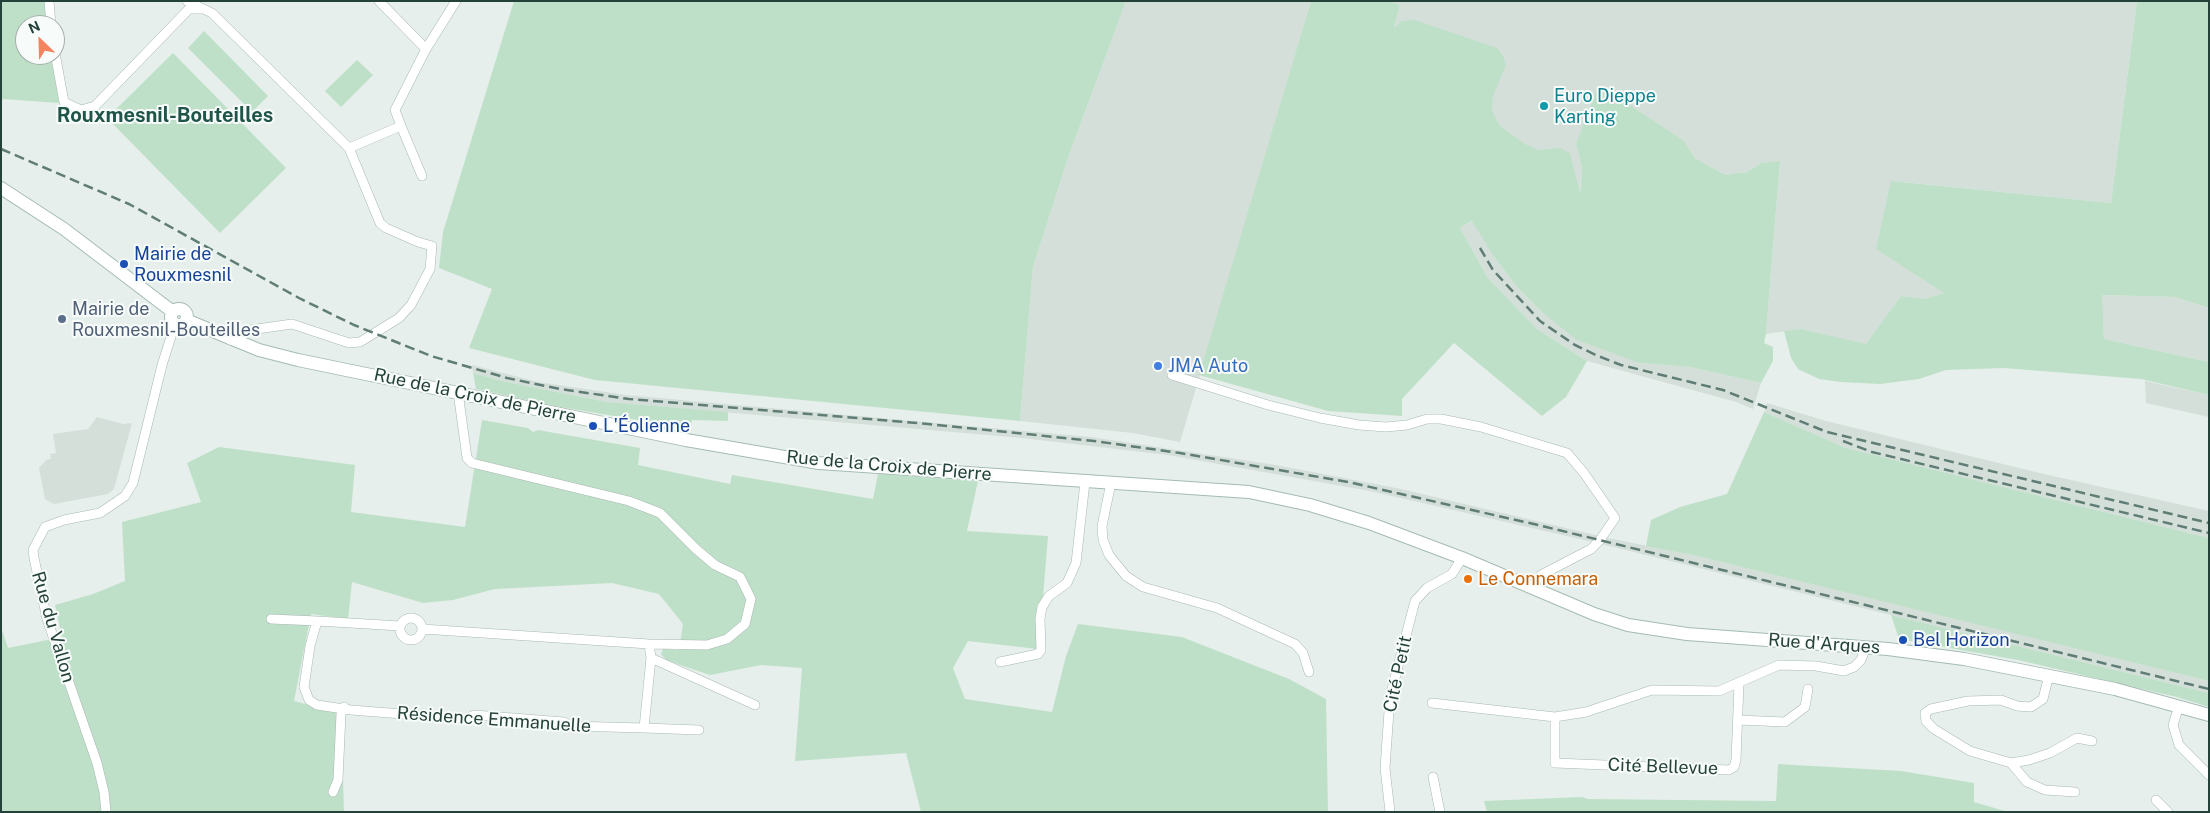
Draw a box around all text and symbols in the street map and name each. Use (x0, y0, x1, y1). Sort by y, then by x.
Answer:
north arrow (15, 15, 65, 65)
text: N (26, 18, 43, 37)
place label: Euro Dieppe Karting (1554, 85, 1656, 128)
marker: Euro Dieppe Karting (1538, 100, 1550, 112)
district label: Rouxmesnil-Bouteilles (57, 104, 273, 128)
place label: Mairie de Rouxmesnil (134, 243, 232, 286)
marker: Mairie de Rouxmesnil (118, 258, 130, 270)
place label: Mairie de Rouxmesnil-Bouteilles (72, 298, 260, 340)
marker: Mairie de Rouxmesnil-Bouteilles (56, 313, 68, 325)
place label: JMA Auto (1168, 355, 1248, 377)
marker: JMA Auto (1152, 360, 1164, 372)
street label: Rue de la Croix de Pierre (372, 364, 578, 428)
place label: L'Éolienne (603, 415, 690, 437)
marker: L'Éolienne (587, 420, 599, 432)
street label: Rue de la Croix de Pierre (785, 446, 993, 486)
place label: Le Connemara (1478, 568, 1598, 590)
street label: Rue du Vallon (27, 569, 79, 685)
marker: Le Connemara (1462, 573, 1474, 585)
street label: Rue d'Arques (1767, 629, 1881, 659)
place label: Bel Horizon (1913, 629, 2010, 651)
street label: Cité Petit (1379, 634, 1417, 714)
marker: Bel Horizon (1897, 634, 1909, 646)
street label: Résidence Emmanuelle (396, 702, 592, 738)
street label: Cité Bellevue (1607, 754, 1719, 780)

